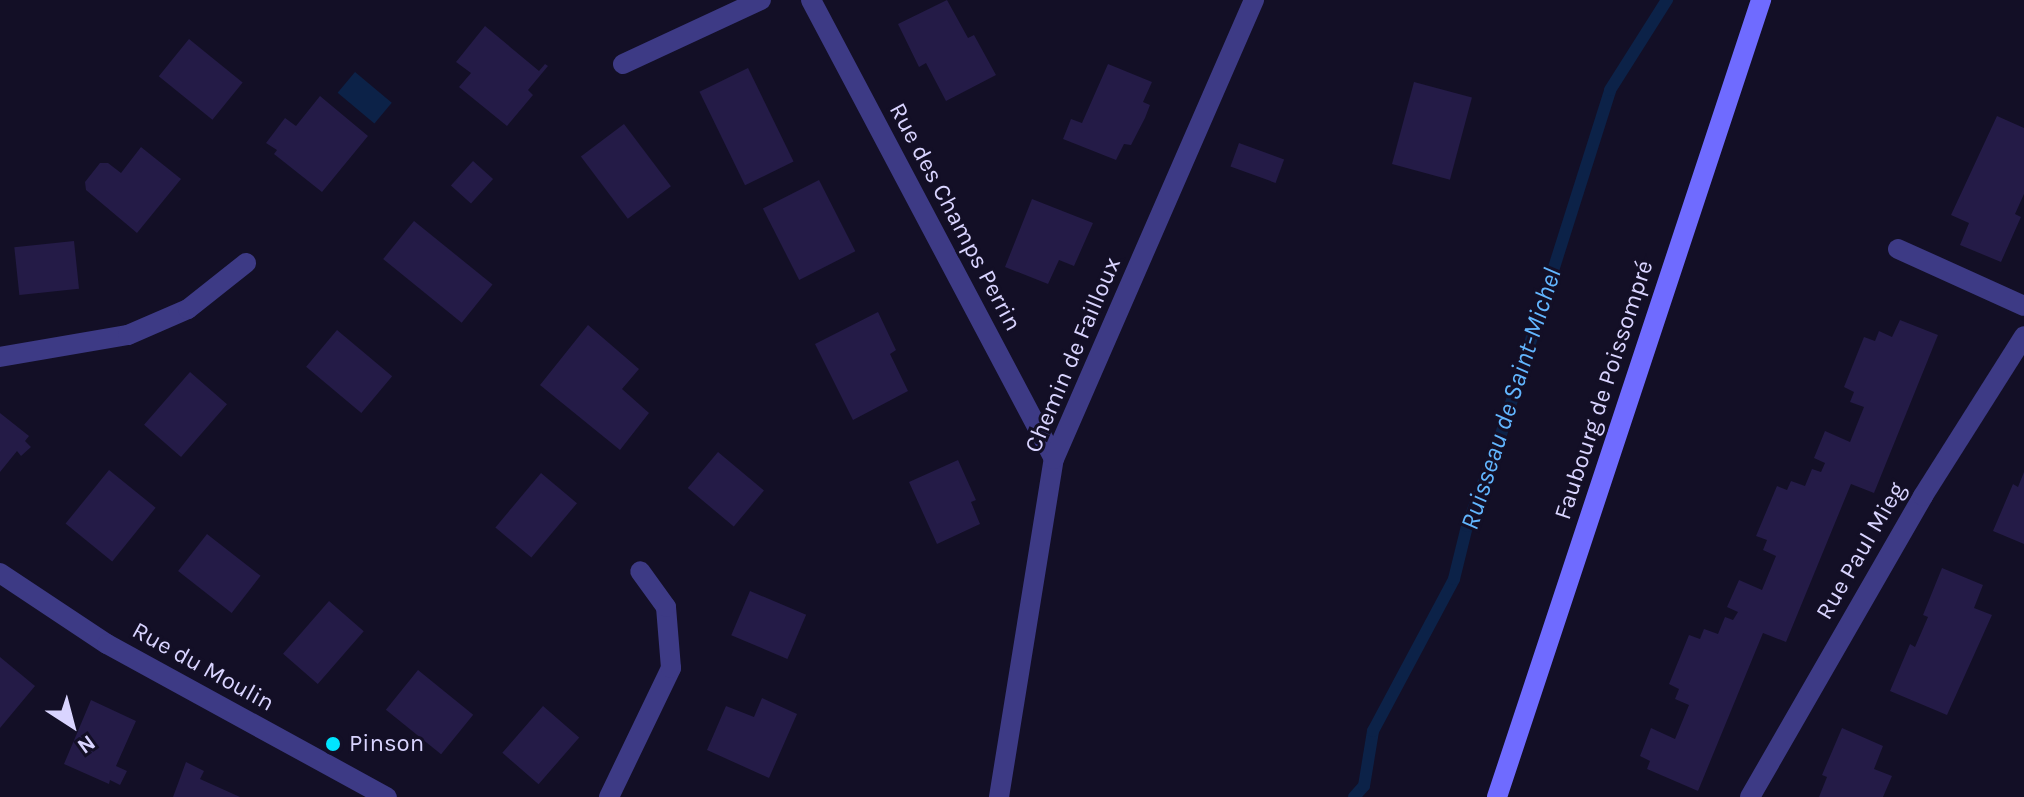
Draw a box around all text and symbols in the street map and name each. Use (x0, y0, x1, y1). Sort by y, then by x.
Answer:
street label: Rue des Champs Perrin (883, 98, 1027, 336)
street label: Chemin de Failloux (1019, 253, 1127, 457)
street label: Faubourg de Poissompré (1548, 257, 1660, 523)
water label: Ruisseau de Saint-Michel (1454, 264, 1568, 534)
street label: Rue Paul Mieg (1810, 477, 1912, 625)
street label: Rue du Moulin (127, 616, 279, 718)
north arrow (32, 685, 112, 765)
text: N (72, 729, 100, 760)
place label: Pinson (349, 730, 424, 758)
marker: Pinson (324, 735, 342, 753)

